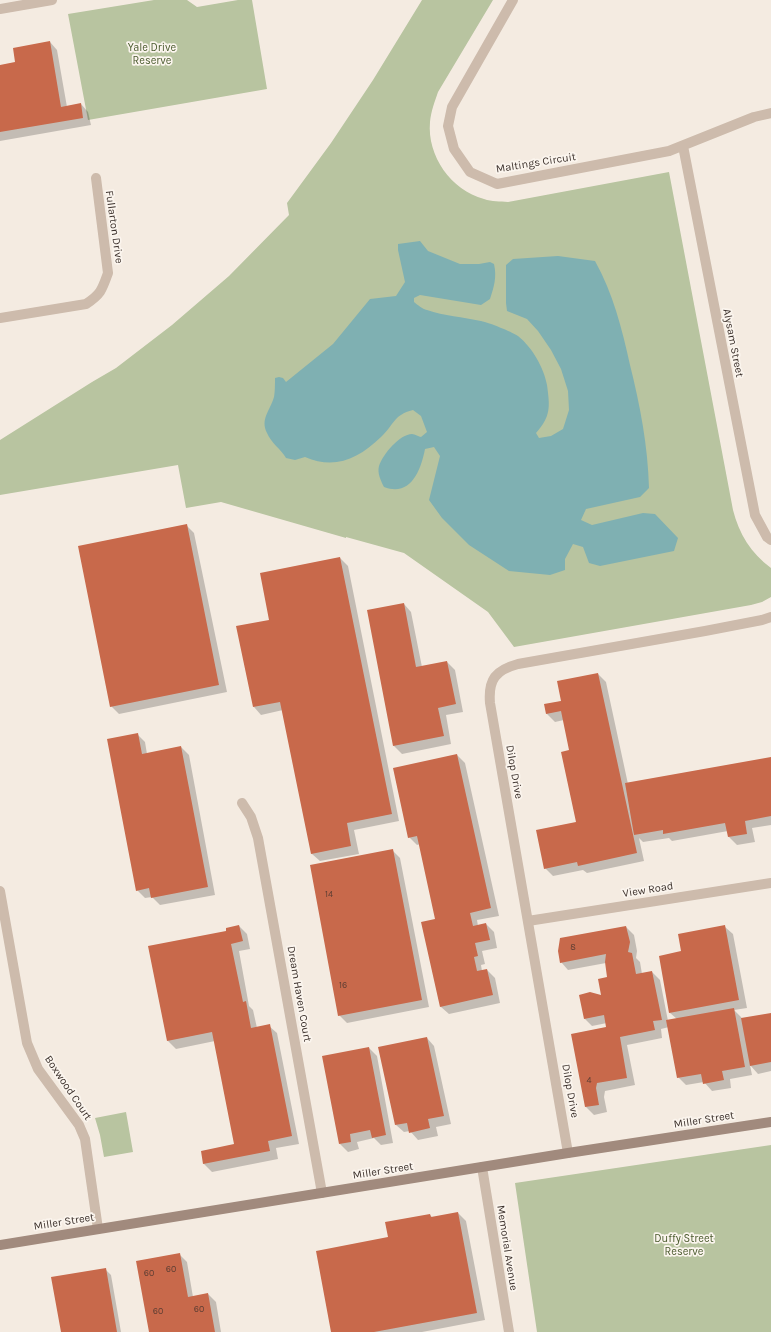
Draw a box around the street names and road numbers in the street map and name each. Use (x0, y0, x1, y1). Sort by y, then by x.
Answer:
street label: Maltings Circuit (495, 150, 577, 176)
street label: Fullarton Drive (102, 190, 126, 264)
street label: Alysam Street (720, 308, 746, 378)
street label: Dilop Drive (503, 744, 525, 800)
street label: View Road (622, 879, 674, 901)
street label: Dream Haven Court (284, 945, 314, 1043)
street label: Boxwood Court (42, 1053, 94, 1123)
street label: Dilop Drive (559, 1063, 581, 1119)
street label: Miller Street (673, 1109, 735, 1131)
street label: Miller Street (352, 1160, 414, 1182)
street label: Memorial Avenue (494, 1204, 520, 1292)
street label: Miller Street (33, 1211, 95, 1233)

